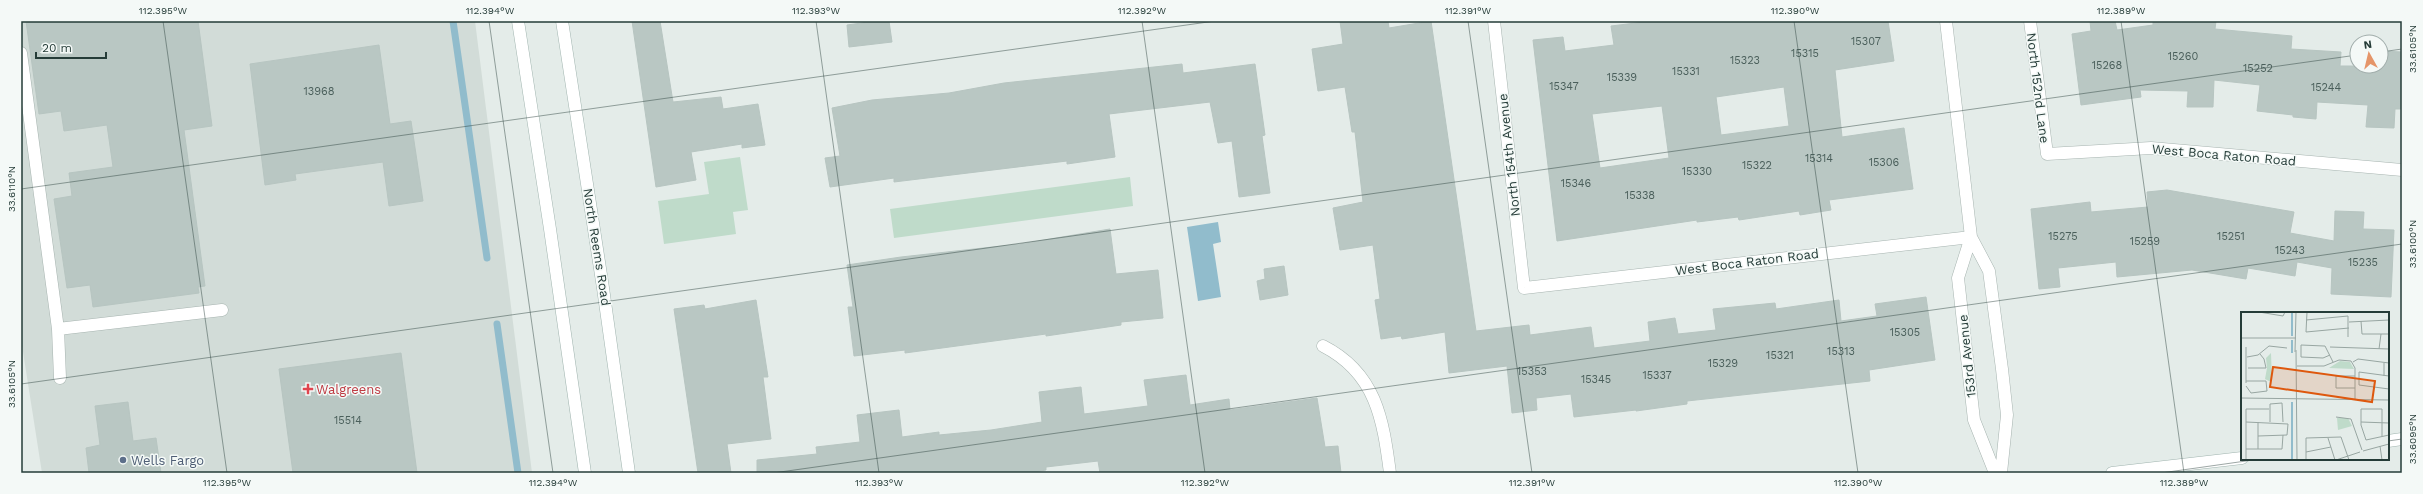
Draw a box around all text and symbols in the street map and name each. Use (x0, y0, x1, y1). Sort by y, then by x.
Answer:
text: 112.395°W (139, 5, 188, 16)
text: 112.394°W (466, 5, 515, 16)
text: 112.393°W (792, 5, 840, 16)
text: 112.392°W (1118, 5, 1167, 16)
text: 112.391°W (1445, 5, 1492, 16)
text: 112.390°W (1771, 5, 1820, 16)
text: 112.389°W (2097, 5, 2146, 16)
text: 33.6105°N (2407, 25, 2418, 73)
street label: North 152nd Lane (2024, 32, 2052, 144)
scale bar (36, 34, 106, 60)
north arrow (2349, 34, 2389, 74)
house number: 15307 (1851, 35, 1881, 48)
text: N (2363, 38, 2373, 52)
text: 20 m (42, 41, 72, 55)
house number: 15315 (1791, 47, 1819, 60)
house number: 15260 (2168, 50, 2198, 63)
house number: 15323 (1730, 54, 1760, 67)
house number: 15268 (2092, 59, 2123, 72)
house number: 15252 (2243, 62, 2273, 75)
house number: 15331 (1672, 65, 1700, 78)
house number: 15339 (1607, 71, 1637, 84)
house number: 15347 (1549, 80, 1579, 93)
house number: 15244 (2311, 81, 2341, 94)
house number: 13968 (304, 85, 335, 98)
street label: North 154th Avenue (1495, 93, 1523, 217)
street label: West Boca Raton Road (2151, 141, 2297, 169)
house number: 15314 (1805, 152, 1833, 165)
house number: 15306 (1869, 156, 1900, 169)
house number: 15322 (1742, 159, 1772, 172)
house number: 15330 (1682, 165, 1712, 178)
text: 33.6110°N (6, 166, 17, 212)
house number: 15346 (1561, 177, 1592, 190)
street label: North Reems Road (580, 187, 614, 307)
house number: 15338 (1625, 189, 1655, 202)
text: 33.6100°N (2407, 220, 2418, 268)
house number: 15275 (2048, 230, 2078, 243)
house number: 15251 (2217, 230, 2245, 243)
house number: 15259 (2130, 235, 2160, 248)
house number: 15243 (2275, 244, 2305, 257)
street label: West Boca Raton Road (1674, 246, 1820, 278)
house number: 15235 (2348, 256, 2378, 269)
inset map (2241, 312, 2389, 460)
street label: 153rd Avenue (1955, 314, 1979, 398)
house number: 15305 (1890, 326, 1920, 339)
house number: 15313 (1827, 345, 1855, 358)
house number: 15321 (1766, 349, 1794, 362)
house number: 15329 (1708, 357, 1738, 370)
text: 33.6105°N (6, 360, 17, 408)
house number: 15353 (1517, 365, 1547, 378)
house number: 15337 (1642, 369, 1672, 382)
house number: 15345 (1581, 373, 1611, 386)
place label: Walgreens (316, 382, 381, 397)
marker: Walgreens (303, 384, 313, 394)
house number: 15514 (334, 414, 362, 427)
text: 33.6095°N (2407, 414, 2418, 464)
place label: Wells Fargo (131, 453, 204, 468)
marker: Wells Fargo (118, 455, 128, 465)
text: 112.395°W (203, 477, 252, 488)
text: 112.394°W (529, 477, 578, 488)
text: 112.393°W (855, 477, 903, 488)
text: 112.392°W (1181, 477, 1230, 488)
text: 112.391°W (1509, 477, 1556, 488)
text: 112.390°W (1834, 477, 1883, 488)
text: 112.389°W (2160, 477, 2209, 488)

